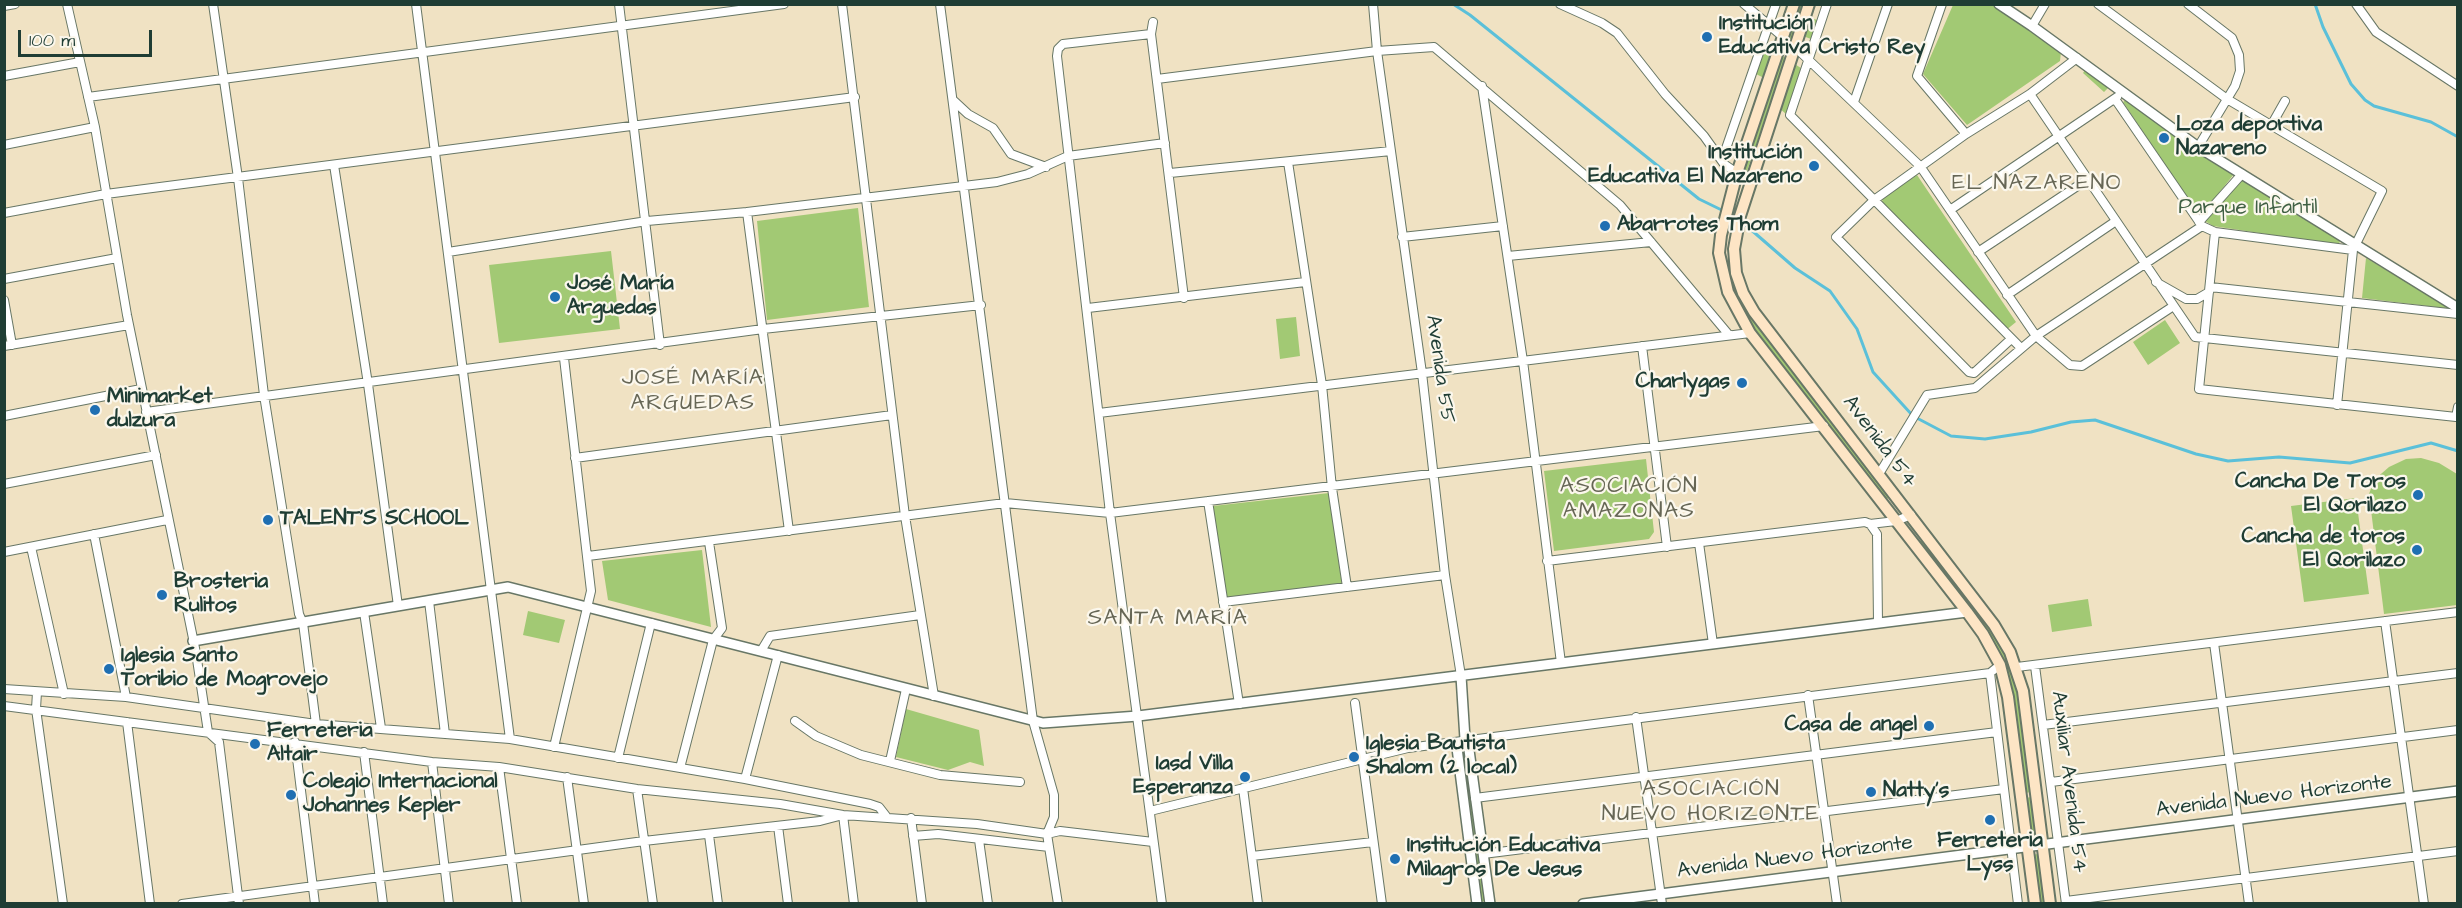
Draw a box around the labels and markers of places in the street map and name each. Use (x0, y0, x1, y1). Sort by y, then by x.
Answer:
place label: Institución Educativa Cristo Rey (1719, 12, 1925, 62)
marker: Institución Educativa Cristo Rey (1700, 30, 1714, 44)
place label: Loza deportiva Nazareno (2176, 113, 2322, 163)
marker: Loza deportiva Nazareno (2157, 131, 2171, 145)
place label: Institución Educativa El Nazareno (1588, 141, 1802, 191)
marker: Institución Educativa El Nazareno (1807, 159, 1821, 173)
place label: Abarrotes Thom (1617, 213, 1778, 239)
marker: Abarrotes Thom (1598, 219, 1612, 233)
place label: José María Arguedas (567, 272, 674, 322)
marker: José María Arguedas (548, 290, 562, 304)
place label: Charlygas (1636, 370, 1730, 396)
marker: Charlygas (1735, 376, 1749, 390)
place label: Minimarket dulzura (107, 385, 213, 435)
marker: Minimarket dulzura (88, 403, 102, 417)
place label: Cancha De Toros El Qorilazo (2235, 470, 2406, 520)
marker: Cancha De Toros El Qorilazo (2411, 488, 2425, 502)
place label: TALENT'S SCHOOL (280, 507, 469, 533)
marker: TALENT'S SCHOOL (261, 513, 275, 527)
place label: Cancha de toros El Qorilazo (2241, 525, 2405, 575)
marker: Cancha de toros El Qorilazo (2410, 543, 2424, 557)
place label: Brosteria Rulitos (174, 570, 268, 620)
marker: Brosteria Rulitos (155, 588, 169, 602)
place label: Iglesia Santo Toribio de Mogrovejo (121, 644, 328, 694)
marker: Iglesia Santo Toribio de Mogrovejo (102, 662, 116, 676)
place label: Casa de angel (1785, 713, 1917, 739)
place label: Ferreteria Altair (267, 719, 373, 769)
marker: Casa de angel (1922, 719, 1936, 733)
place label: Iglesia Bautista Shalom (2 local) (1366, 732, 1517, 782)
marker: Ferreteria Altair (248, 737, 262, 751)
marker: Iglesia Bautista Shalom (2 local) (1347, 750, 1361, 764)
place label: Iasd Villa Esperanza (1133, 752, 1233, 802)
place label: Colegio Internacional Johannes Kepler (303, 770, 498, 820)
marker: Iasd Villa Esperanza (1238, 770, 1252, 784)
place label: Natty's (1883, 779, 1949, 805)
marker: Natty's (1864, 785, 1878, 799)
marker: Colegio Internacional Johannes Kepler (284, 788, 298, 802)
marker: Ferreteria Lyss (1983, 813, 1997, 827)
place label: Ferreteria Lyss (1937, 829, 2043, 879)
place label: Institución Educativa Milagros De Jesus (1407, 834, 1600, 884)
marker: Institución Educativa Milagros De Jesus (1388, 852, 1402, 866)

